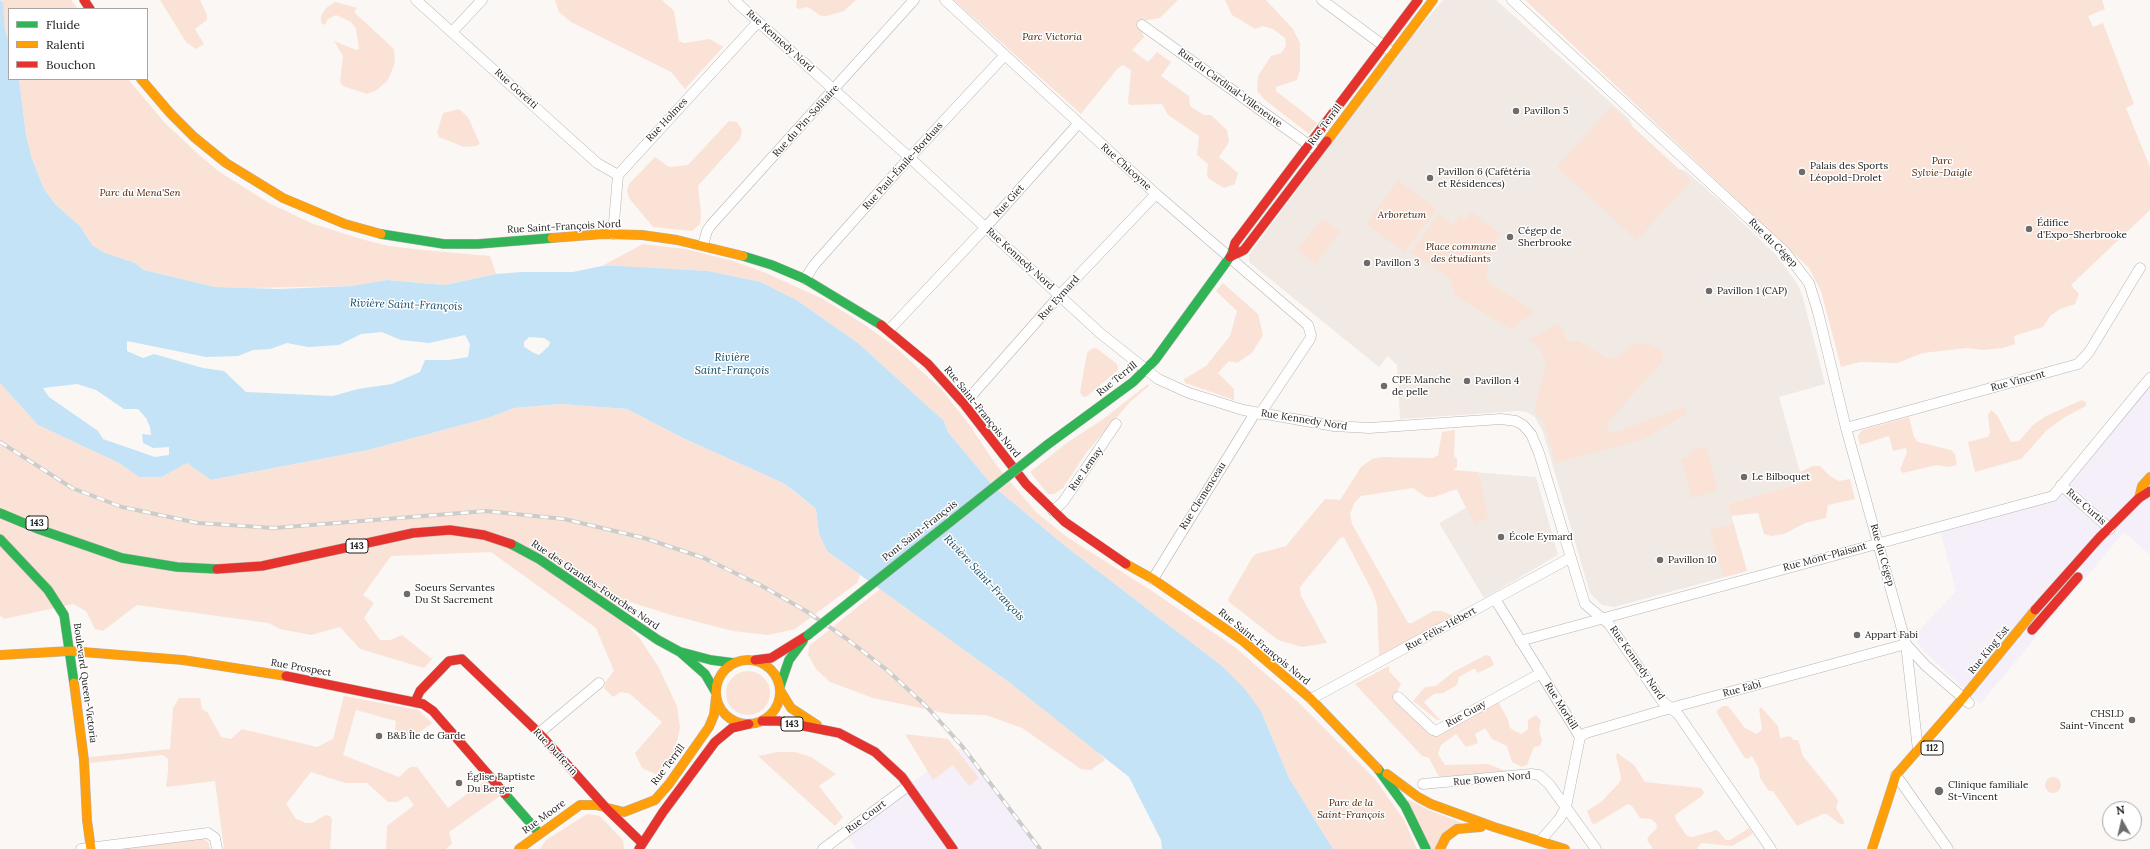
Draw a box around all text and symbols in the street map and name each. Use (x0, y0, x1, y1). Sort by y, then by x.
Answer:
street label: Rue Kennedy Nord (744, 7, 816, 75)
legend (8, 8, 148, 80)
text: Fluide (46, 17, 80, 32)
park label: Parc Victoria (1022, 31, 1082, 43)
text: Ralenti (46, 37, 85, 52)
street label: Rue du Cardinal-Villeneuve (1175, 46, 1285, 130)
text: Bouchon (46, 57, 96, 72)
street label: Rue Goretti (492, 66, 540, 112)
street label: Rue du Pin-Solitaire (770, 82, 842, 160)
street label: Rue Holmes (644, 96, 690, 144)
street label: Rue Terrill (1306, 102, 1344, 148)
place label: Pavillon 5 (1524, 105, 1568, 117)
marker: Pavillon 5 (1511, 106, 1521, 116)
street label: Rue Paul-Émile-Borduas (860, 120, 946, 212)
street label: Rue Chicoyne (1098, 141, 1154, 193)
park label: Parc Sylvie-Daigle (1912, 155, 1972, 178)
place label: Palais des Sports Léopold-Drolet (1810, 160, 1888, 184)
place label: Pavillon 6 (Cafétéria et Résidences) (1438, 166, 1530, 190)
marker: Palais des Sports Léopold-Drolet (1797, 167, 1807, 177)
marker: Pavillon 6 (Cafétéria et Résidences) (1425, 173, 1435, 183)
street label: Rue Giet (991, 182, 1027, 220)
park label: Parc du Mena'Sen (99, 187, 181, 199)
park label: Arboretum (1378, 209, 1426, 221)
street label: Rue du Cégep (1746, 216, 1800, 270)
place label: Édifice d'Expo-Sherbrooke (2037, 217, 2127, 240)
street label: Rue Saint-François Nord (507, 218, 621, 236)
marker: Édifice d'Expo-Sherbrooke (2024, 224, 2034, 234)
street label: Rue Kennedy Nord (984, 225, 1056, 293)
place label: Cégep de Sherbrooke (1518, 225, 1572, 248)
marker: Cégep de Sherbrooke (1505, 232, 1515, 242)
park label: Place commune des étudiants (1426, 241, 1496, 264)
place label: Pavillon 3 (1375, 257, 1419, 269)
marker: Pavillon 3 (1362, 258, 1372, 268)
street label: Rue Eymard (1036, 273, 1082, 323)
place label: Pavillon 1 (CAP) (1717, 285, 1787, 297)
marker: Pavillon 1 (CAP) (1704, 286, 1714, 296)
water label: Rivière Saint-François (350, 296, 462, 314)
water label: Rivière Saint-François (695, 351, 769, 377)
street label: Rue Terrill (1094, 359, 1140, 399)
street label: Rue Saint-François Nord (941, 364, 1023, 460)
street label: Rue Vincent (1989, 368, 2047, 394)
place label: CPE Manche de pelle (1392, 374, 1451, 398)
place label: Pavillon 4 (1475, 375, 1519, 387)
marker: Pavillon 4 (1462, 376, 1472, 386)
marker: CPE Manche de pelle (1379, 381, 1389, 391)
street label: Rue Kennedy Nord (1260, 407, 1348, 433)
street label: Rue Lemay (1067, 445, 1105, 493)
street label: Rue Clemenceau (1177, 460, 1229, 532)
place label: Le Bilboquet (1752, 471, 1810, 483)
marker: Le Bilboquet (1739, 472, 1749, 482)
street label: Rue Curtis (2064, 486, 2108, 528)
street label: Pont Saint-François (880, 498, 960, 564)
road number: 143 (26, 516, 48, 530)
street label: Rue du Cégep (1867, 523, 1897, 587)
place label: École Eymard (1509, 531, 1573, 543)
water label: Rivière Saint-François (941, 532, 1027, 624)
marker: École Eymard (1496, 532, 1506, 542)
street label: Rue des Grandes-Fourches Nord (529, 538, 661, 632)
road number: 143 (346, 539, 368, 553)
street label: Rue Mont-Plaisant (1782, 540, 1868, 574)
place label: Pavillon 10 (1668, 554, 1717, 566)
marker: Pavillon 10 (1655, 555, 1665, 565)
place label: Soeurs Servantes Du St Sacrement (415, 582, 495, 606)
marker: Soeurs Servantes Du St Sacrement (402, 589, 412, 599)
street label: Rue Félix-Hébert (1404, 605, 1478, 653)
street label: Rue Saint-François Nord (1216, 606, 1312, 688)
street label: Boulevard Queen-Victoria (71, 622, 99, 744)
street label: Rue King Est (1966, 623, 2012, 677)
street label: Rue Kennedy Nord (1607, 624, 1667, 702)
place label: Appart Fabi (1865, 629, 1918, 641)
marker: Appart Fabi (1852, 630, 1862, 640)
street label: Rue Prospect (270, 657, 332, 679)
street label: Rue Fabi (1722, 678, 1762, 700)
street label: Rue Morkill (1542, 680, 1580, 732)
street label: Rue Guay (1444, 698, 1488, 730)
place label: CHSLD Saint-Vincent (2060, 708, 2124, 732)
marker: CHSLD Saint-Vincent (2127, 715, 2137, 725)
road number: 143 (781, 717, 803, 731)
street label: Rue Dufferin (530, 726, 580, 778)
place label: B&B Île de Garde (387, 730, 466, 742)
marker: B&B Île de Garde (374, 731, 384, 741)
road number: 112 (1921, 741, 1943, 755)
street label: Rue Terrill (649, 742, 687, 788)
street label: Rue Bowen Nord (1453, 770, 1531, 788)
place label: Église Baptiste Du Berger (467, 771, 535, 794)
marker: Église Baptiste Du Berger (454, 778, 464, 788)
place label: Clinique familiale St-Vincent (1948, 779, 2028, 802)
marker: Clinique familiale St-Vincent (1933, 785, 1945, 797)
street label: Rue Moore (520, 797, 568, 837)
park label: Parc de la Saint-François (1317, 797, 1385, 820)
street label: Rue Court (843, 798, 889, 836)
north arrow (2102, 801, 2142, 841)
text: N (2115, 803, 2126, 818)

